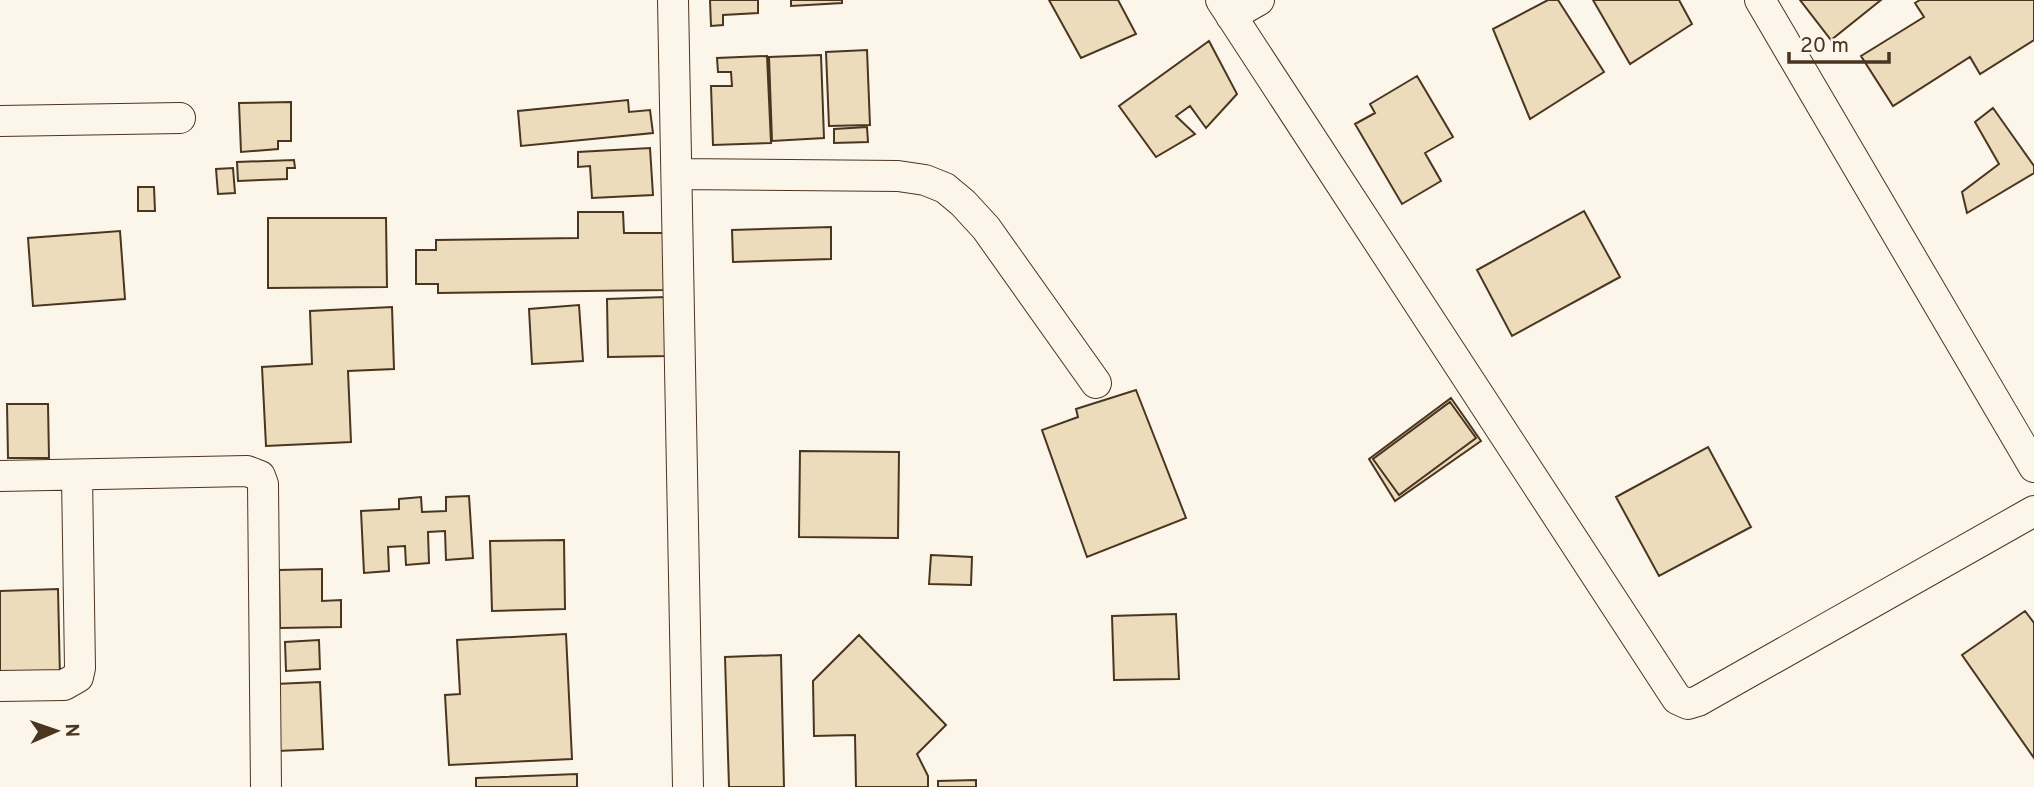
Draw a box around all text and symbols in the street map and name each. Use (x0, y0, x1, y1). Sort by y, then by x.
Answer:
scale bar (1789, 21, 1889, 65)
text: 20 m (1800, 33, 1849, 60)
north arrow (21, 696, 91, 766)
text: N (59, 723, 83, 738)

